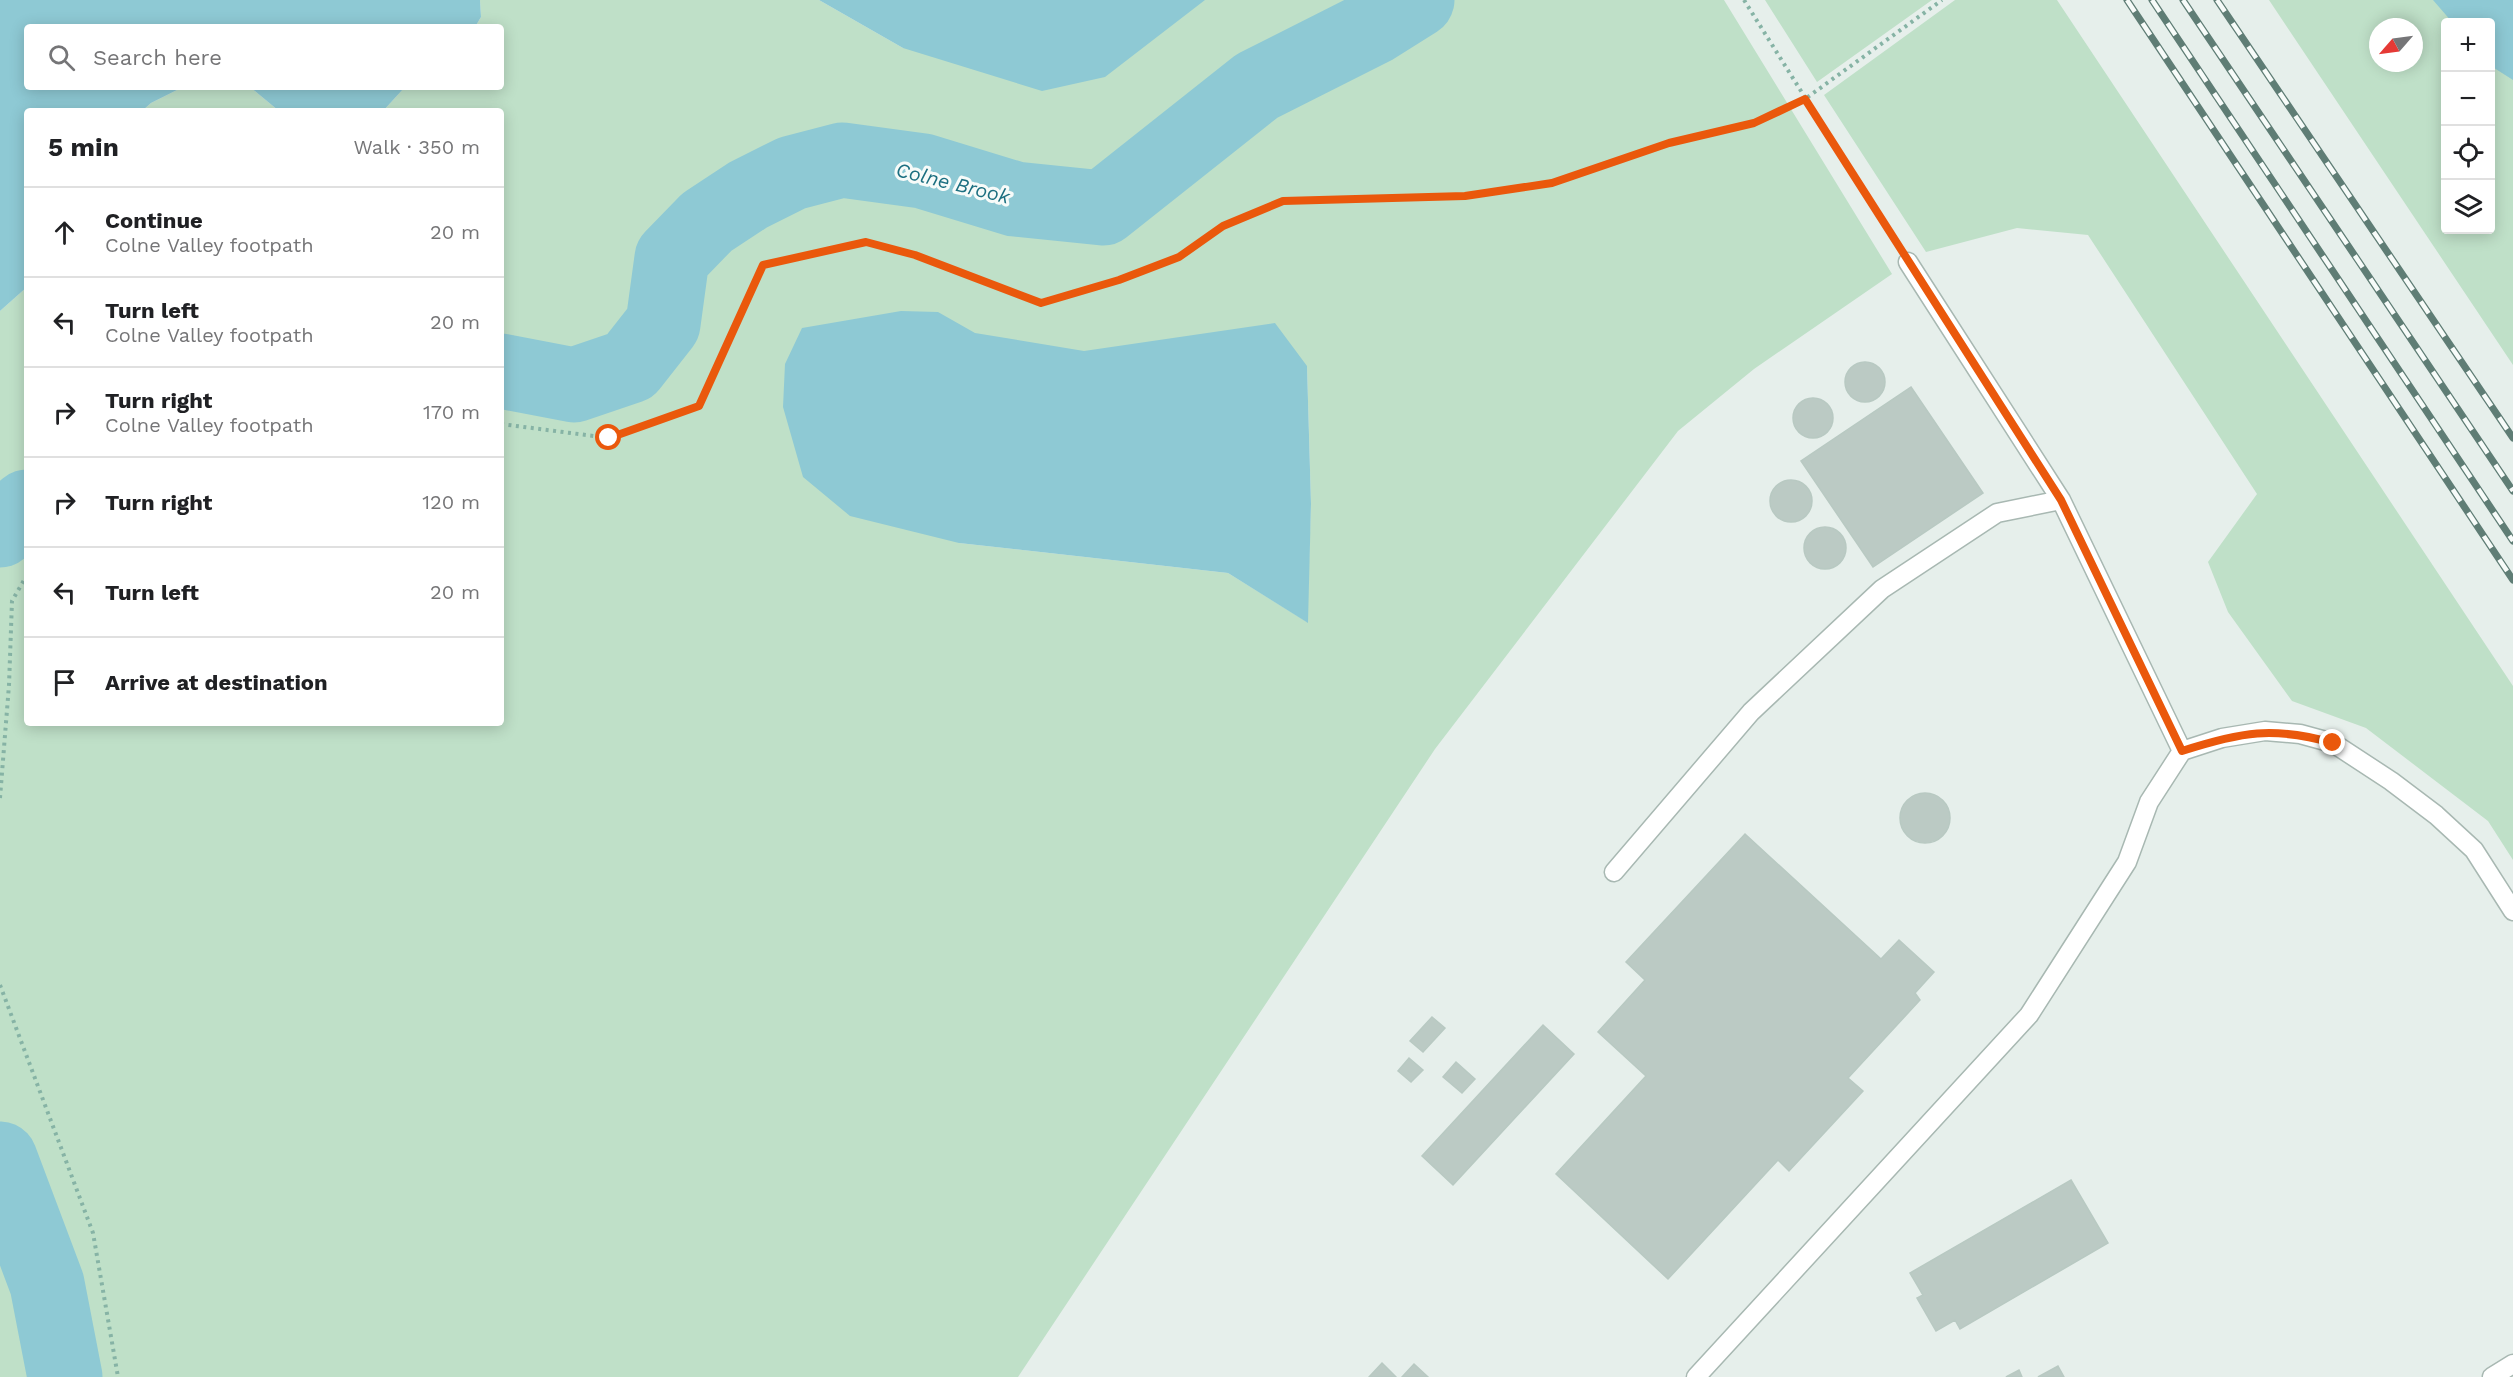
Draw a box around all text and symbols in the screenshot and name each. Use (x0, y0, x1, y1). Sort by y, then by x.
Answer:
north arrow (2369, 18, 2423, 72)
map controls (2441, 18, 2495, 234)
button: + (2441, 18, 2495, 72)
search box (24, 24, 504, 90)
icon: search (45, 41, 78, 74)
text: Search here (93, 45, 222, 70)
button: − (2441, 72, 2495, 126)
button: locate (2441, 126, 2495, 180)
text: 5 min (48, 132, 119, 162)
text: Walk · 350 m (353, 135, 480, 159)
water label: Colne Brook (894, 157, 1013, 209)
button: layers (2441, 180, 2495, 234)
text: Continue (105, 208, 203, 233)
icon: ahead (48, 216, 81, 249)
text: 20 m (430, 220, 480, 244)
text: Colne Valley footpath (105, 233, 314, 257)
text: Turn left (105, 298, 199, 323)
icon: left (48, 306, 81, 339)
text: 20 m (430, 310, 480, 334)
text: Colne Valley footpath (105, 323, 314, 347)
text: Turn right (105, 388, 212, 413)
icon: right (48, 396, 81, 429)
text: 170 m (423, 400, 480, 424)
text: Colne Valley footpath (105, 413, 314, 437)
route start (595, 424, 621, 450)
icon: right (48, 486, 81, 519)
text: Turn right (105, 490, 212, 515)
text: 120 m (422, 490, 480, 514)
icon: left (48, 576, 81, 609)
text: Turn left (105, 580, 199, 605)
text: 20 m (430, 580, 480, 604)
icon: arrive (48, 666, 81, 699)
text: Arrive at destination (105, 670, 328, 695)
route end (2319, 729, 2345, 755)

